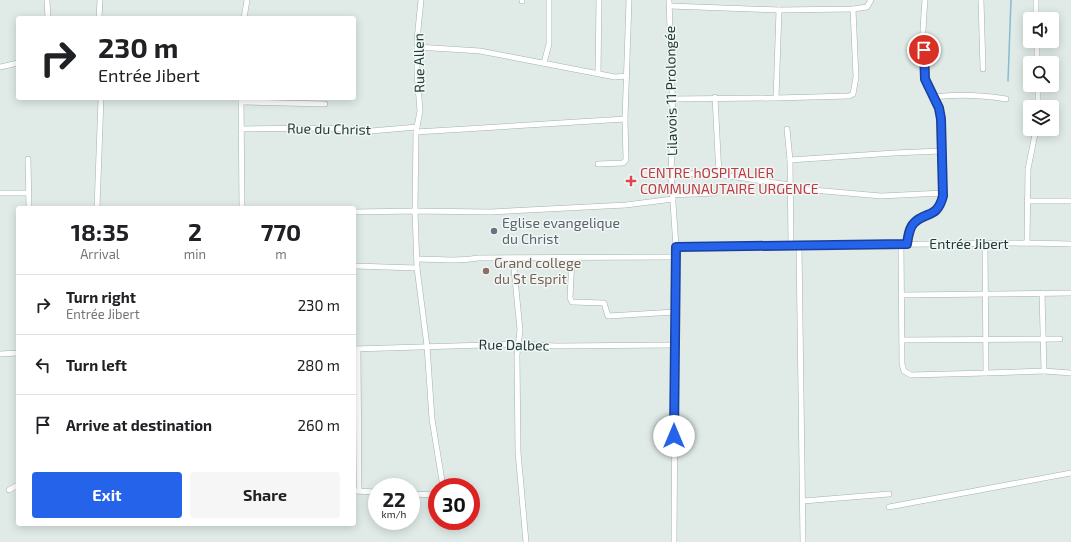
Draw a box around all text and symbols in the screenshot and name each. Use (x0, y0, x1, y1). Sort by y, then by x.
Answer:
map controls (1023, 12, 1059, 136)
button: sound (1023, 12, 1059, 48)
street label: Lilavois 11 Prolongée (661, 26, 680, 156)
text: 230 m (98, 30, 179, 64)
icon: right (32, 32, 84, 84)
street label: Rue Allen (409, 33, 428, 93)
pin (907, 33, 941, 67)
icon: arrive (913, 39, 935, 61)
button: search (1023, 56, 1059, 92)
text: Entrée Jibert (98, 64, 200, 86)
button: layers (1023, 100, 1059, 136)
street label: Rue du Christ (287, 119, 371, 138)
place label: CENTRE hOSPITALIER COMMUNAUTAIRE URGENCE (640, 164, 819, 197)
marker: CENTRE hOSPITALIER COMMUNAUTAIRE URGENCE (625, 175, 637, 187)
place label: Eglise evangelique du Christ (502, 214, 620, 247)
text: 18:35 (71, 217, 129, 246)
text: 2 (188, 217, 202, 246)
text: 770 (261, 217, 301, 246)
marker: Eglise evangelique du Christ (489, 226, 499, 236)
street label: Entrée Jibert (929, 235, 1009, 252)
text: Arrival (80, 246, 120, 262)
text: min (184, 246, 206, 262)
text: m (275, 246, 287, 262)
place label: Grand college du St Esprit (494, 254, 581, 287)
marker: Grand college du St Esprit (481, 266, 491, 276)
text: Turn right (66, 288, 136, 306)
icon: right (32, 294, 54, 316)
text: 230 m (298, 296, 340, 314)
text: Entrée Jibert (66, 306, 140, 322)
street label: Rue Dalbec (478, 335, 550, 354)
icon: left (32, 354, 54, 376)
text: Turn left (66, 356, 127, 374)
text: 280 m (297, 356, 340, 374)
icon: arrive (32, 414, 54, 436)
position arrow (653, 415, 695, 457)
text: Arrive at destination (66, 416, 212, 434)
text: 260 m (297, 416, 340, 434)
button: Exit (32, 472, 182, 518)
button: Share (190, 472, 340, 518)
speed limit sign: 30 (428, 478, 480, 530)
text: 22 (382, 487, 406, 511)
text: km/h (382, 508, 406, 520)

